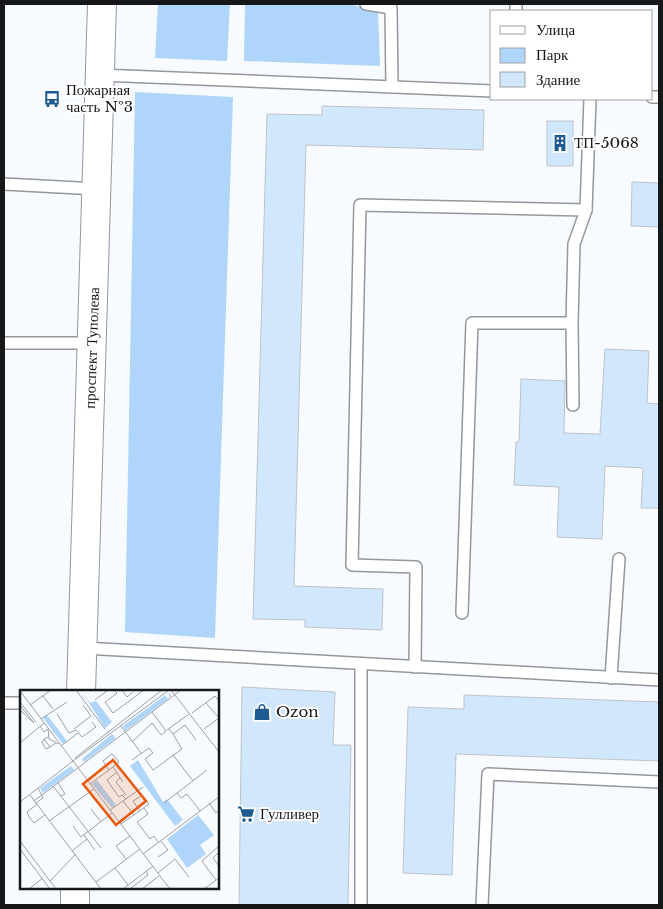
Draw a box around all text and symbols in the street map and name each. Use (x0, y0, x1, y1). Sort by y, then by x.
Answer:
legend (490, 10, 653, 100)
text: Улица (536, 20, 575, 39)
text: Парк (536, 45, 569, 64)
text: Здание (536, 70, 580, 89)
place label: Пожарная часть №3 (66, 80, 133, 116)
bus stop icon: Пожарная часть №3 (42, 89, 62, 109)
building icon: ТП-5068 (550, 133, 570, 153)
place label: ТП-5068 (574, 133, 639, 152)
street label: проспект Туполева (80, 287, 103, 409)
inset map (20, 690, 219, 889)
shop icon: Ozon (252, 702, 272, 722)
place label: Ozon (276, 702, 319, 721)
supermarket icon: Гулливер (236, 804, 256, 824)
place label: Гулливер (260, 804, 319, 823)

